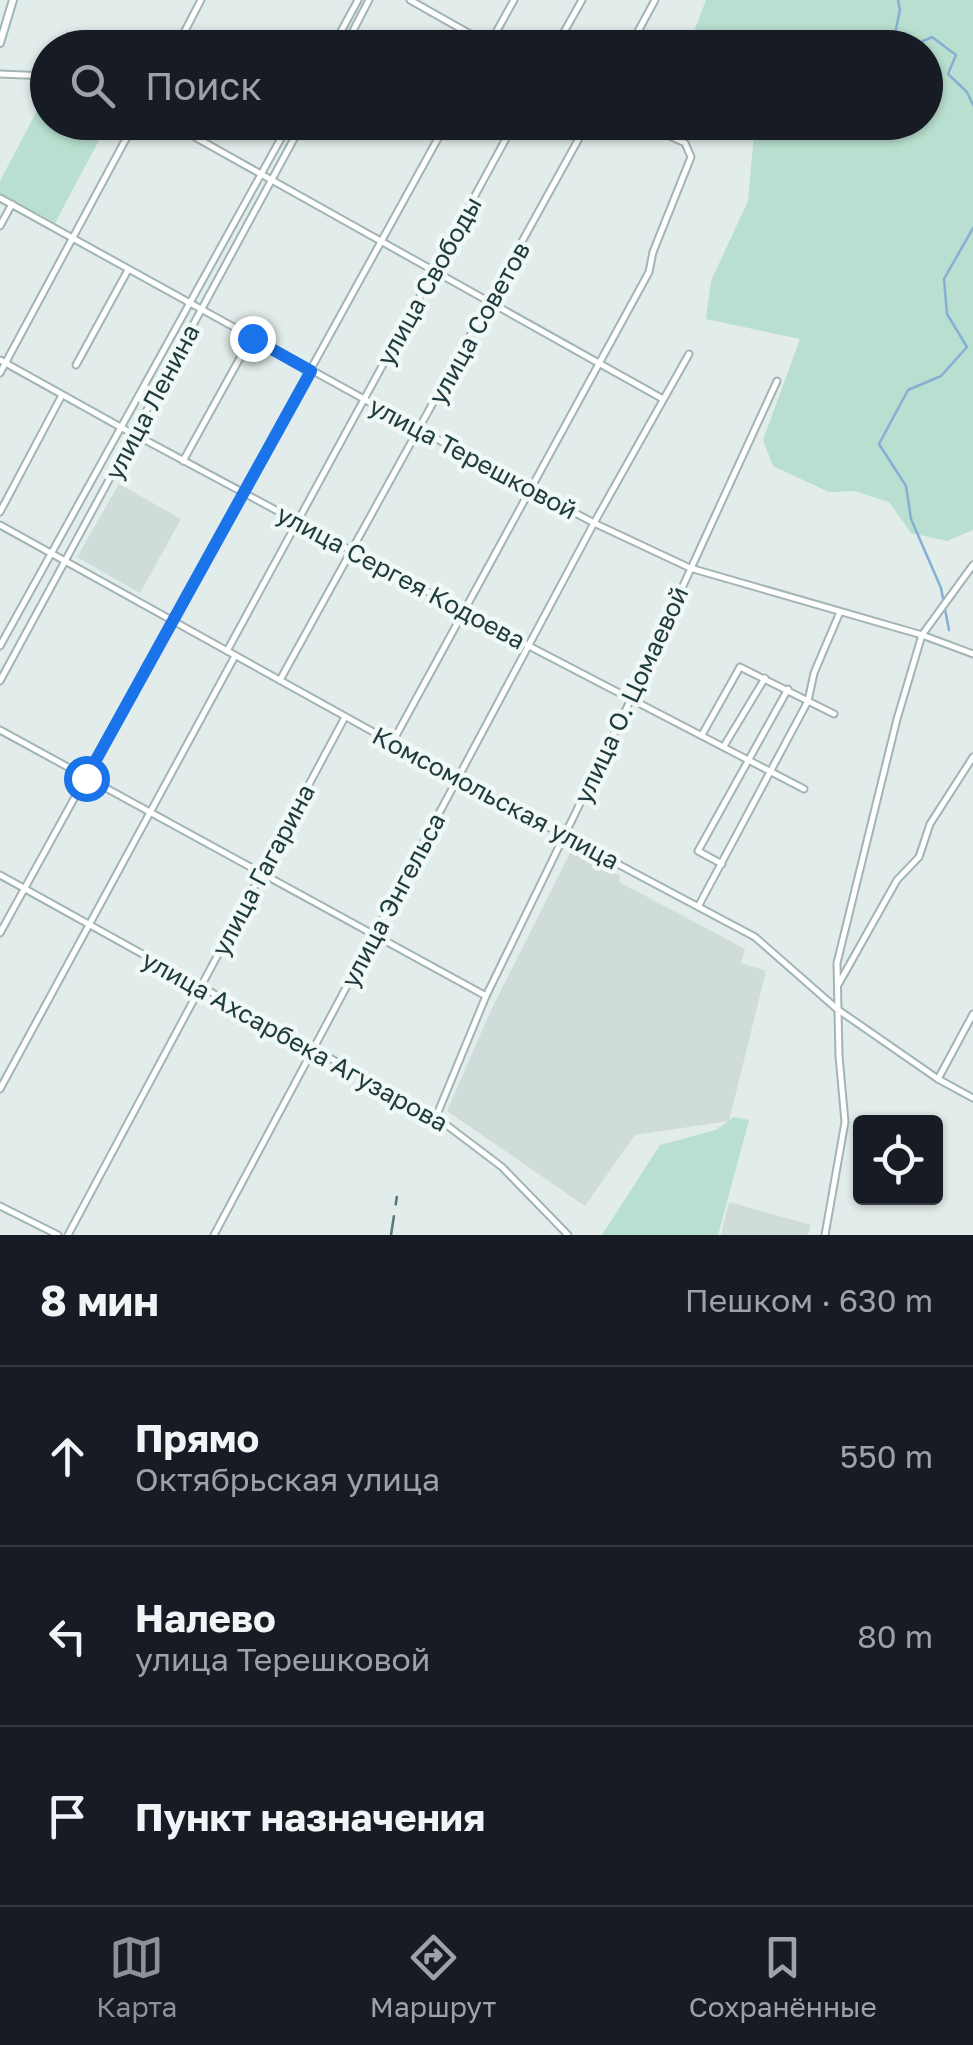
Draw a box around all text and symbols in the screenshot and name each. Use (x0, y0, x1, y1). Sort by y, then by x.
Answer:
search box (30, 30, 943, 140)
icon: search (65, 58, 120, 113)
text: Поиск (145, 63, 262, 108)
street label: улица Свободы (369, 191, 488, 371)
street label: улица Советов (421, 236, 536, 409)
route end (230, 316, 276, 362)
street label: улица Ленина (98, 319, 206, 485)
street label: улица Терешковой (364, 390, 582, 525)
street label: улица Сергея Кодоева (272, 498, 531, 655)
street label: улица О. Цомаевой (567, 581, 694, 808)
street label: Комсомольская улица (368, 719, 625, 876)
route start (64, 756, 110, 802)
street label: улица Гагарина (204, 778, 321, 961)
street label: улица Энгельса (334, 807, 452, 992)
street label: улица Ахсарбека Агузарова (137, 943, 454, 1138)
map controls (853, 1115, 943, 1205)
button: locate (853, 1115, 943, 1205)
text: 8 мин (40, 1275, 159, 1325)
text: Пешком · 630 m (685, 1281, 933, 1319)
text: Прямо (135, 1415, 259, 1460)
icon: ahead (40, 1429, 95, 1484)
text: 550 m (840, 1437, 933, 1475)
text: Октябрьская улица (135, 1460, 440, 1498)
text: Налево (135, 1595, 276, 1640)
icon: left (40, 1609, 95, 1664)
text: 80 m (857, 1617, 933, 1655)
text: улица Терешковой (135, 1640, 430, 1678)
icon: arrive (40, 1789, 95, 1844)
text: Пункт назначения (135, 1794, 485, 1839)
tab: Карта (96, 1930, 177, 2023)
tab: Маршрут (370, 1930, 496, 2023)
tab: Сохранённые (689, 1930, 877, 2023)

